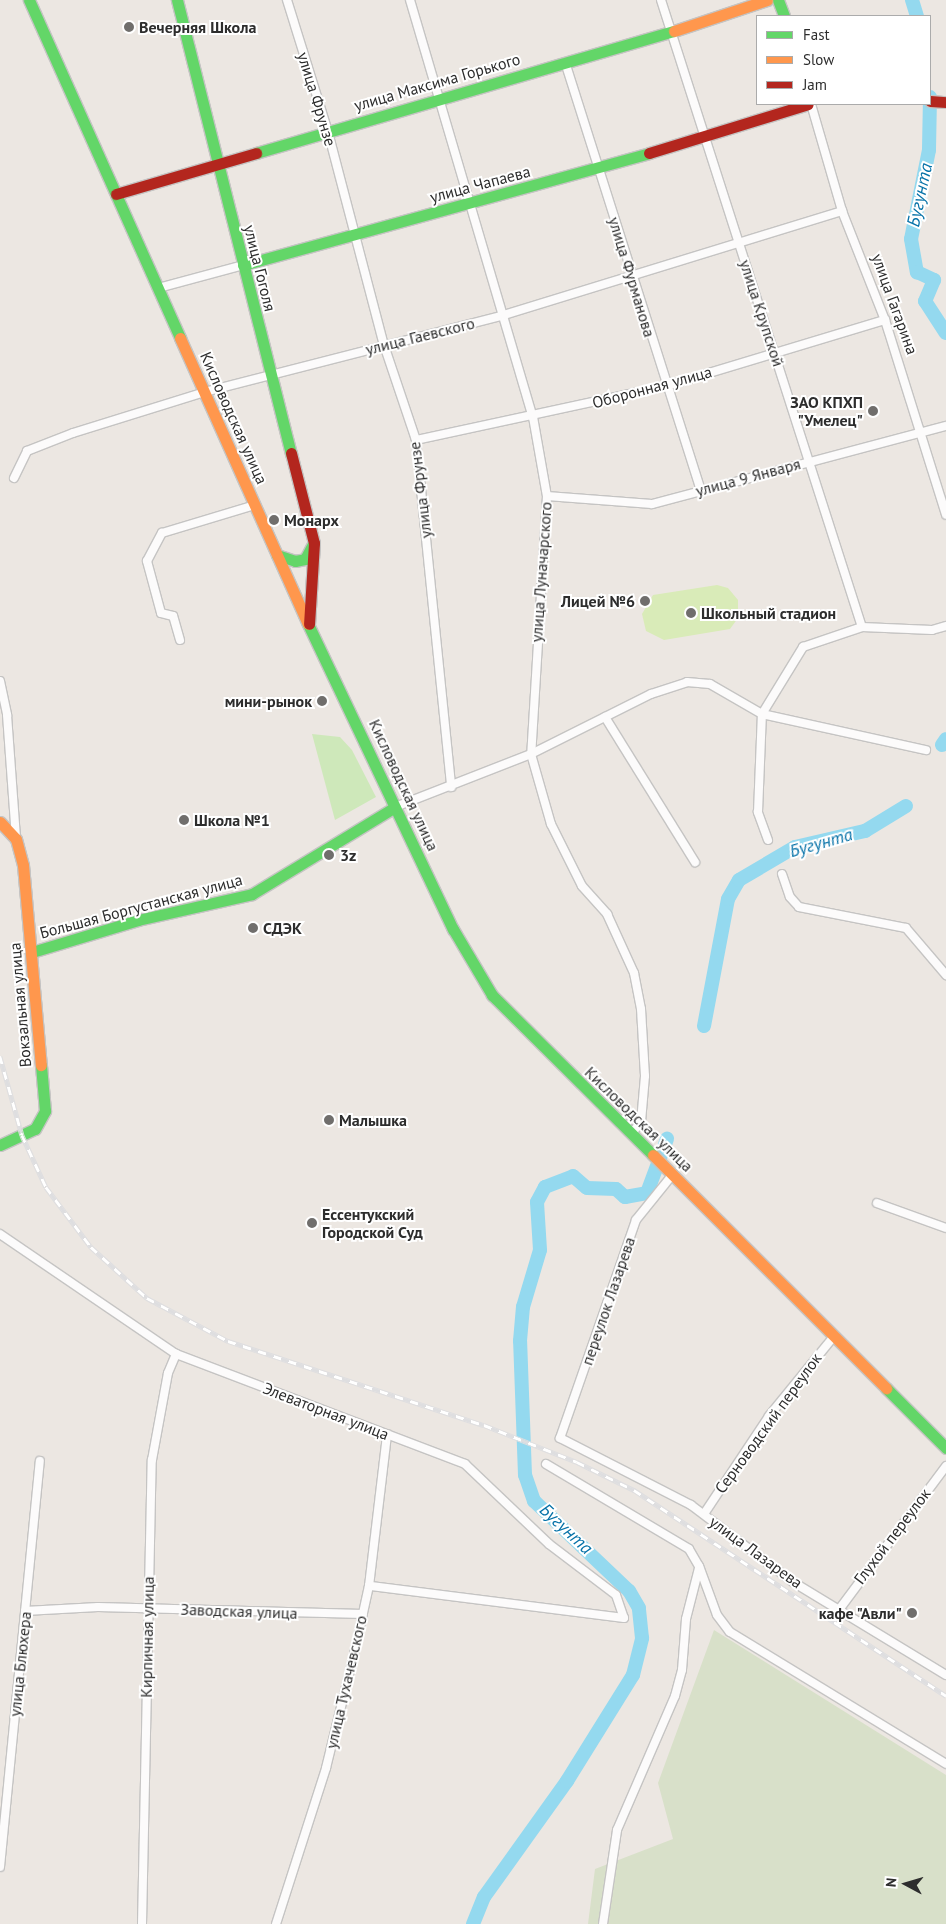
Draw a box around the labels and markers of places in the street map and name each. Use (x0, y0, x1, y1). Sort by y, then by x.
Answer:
place label: Вечерняя Школа (139, 17, 256, 37)
marker: Вечерняя Школа (123, 21, 135, 33)
place label: ЗАО КПХП "Умелец" (790, 392, 863, 430)
marker: ЗАО КПХП "Умелец" (867, 405, 879, 417)
place label: Монарх (284, 510, 339, 530)
marker: Монарх (268, 514, 280, 526)
place label: Лицей №6 (561, 591, 635, 611)
marker: Лицей №6 (639, 595, 651, 607)
place label: Школьный стадион (701, 603, 836, 623)
marker: Школьный стадион (685, 607, 697, 619)
place label: мини-рынок (225, 691, 312, 711)
marker: мини-рынок (316, 695, 328, 707)
place label: Школа №1 (194, 810, 270, 830)
marker: Школа №1 (178, 814, 190, 826)
place label: 3z (340, 845, 356, 865)
marker: 3z (322, 848, 336, 862)
place label: СДЭК (263, 918, 302, 938)
marker: СДЭК (247, 922, 259, 934)
place label: Малышка (339, 1110, 407, 1130)
marker: Малышка (323, 1114, 335, 1126)
place label: Ессентукский Городской Суд (322, 1204, 423, 1242)
marker: Ессентукский Городской Суд (306, 1217, 318, 1229)
place label: кафе "Авли" (817, 1603, 902, 1623)
marker: кафе "Авли" (906, 1607, 918, 1619)

